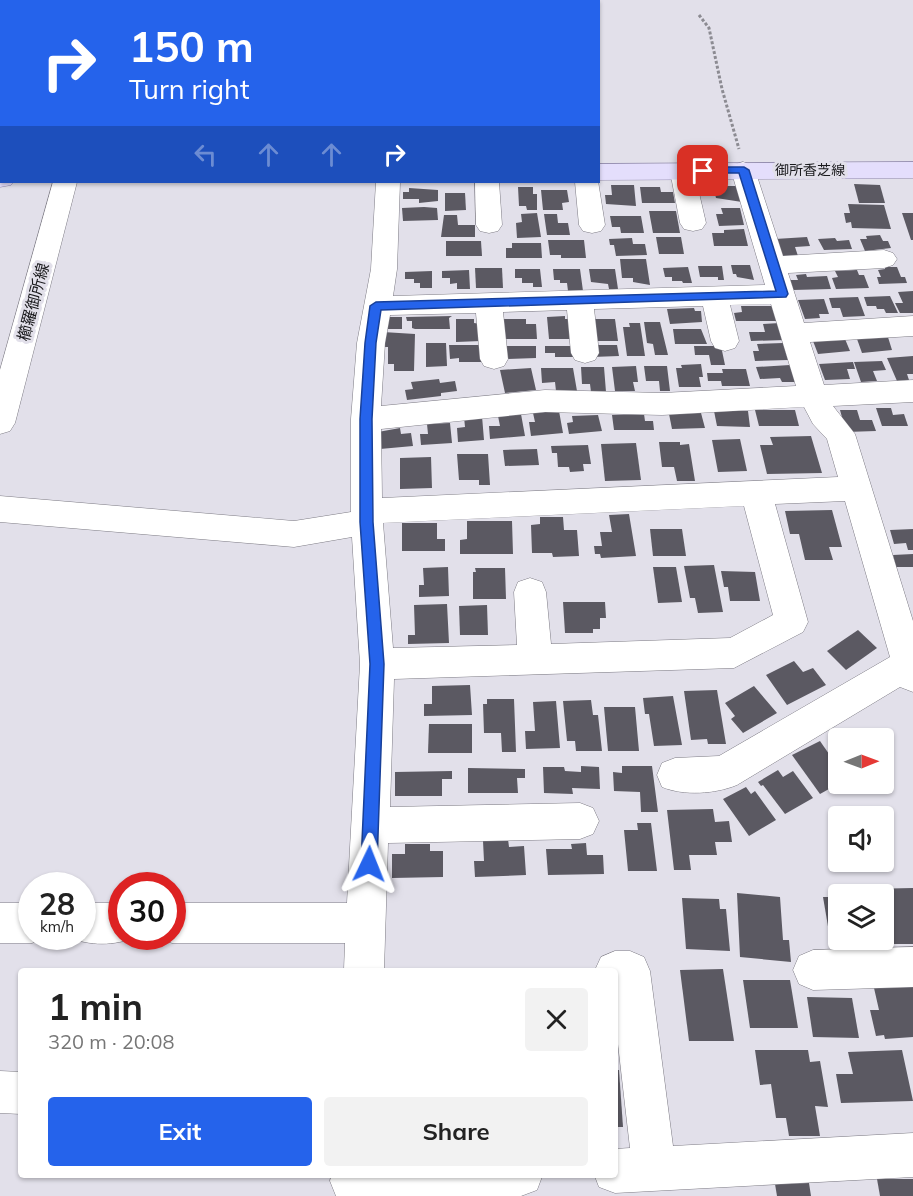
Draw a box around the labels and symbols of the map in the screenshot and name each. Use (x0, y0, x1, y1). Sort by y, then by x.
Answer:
pin (677, 145, 728, 196)
street label: 御所香芝線 (775, 161, 845, 179)
street label: 櫛羅御所線 (13, 261, 53, 343)
north arrow (828, 728, 894, 794)
position arrow (337, 832, 401, 896)
speed limit sign: 30 (108, 872, 186, 950)

